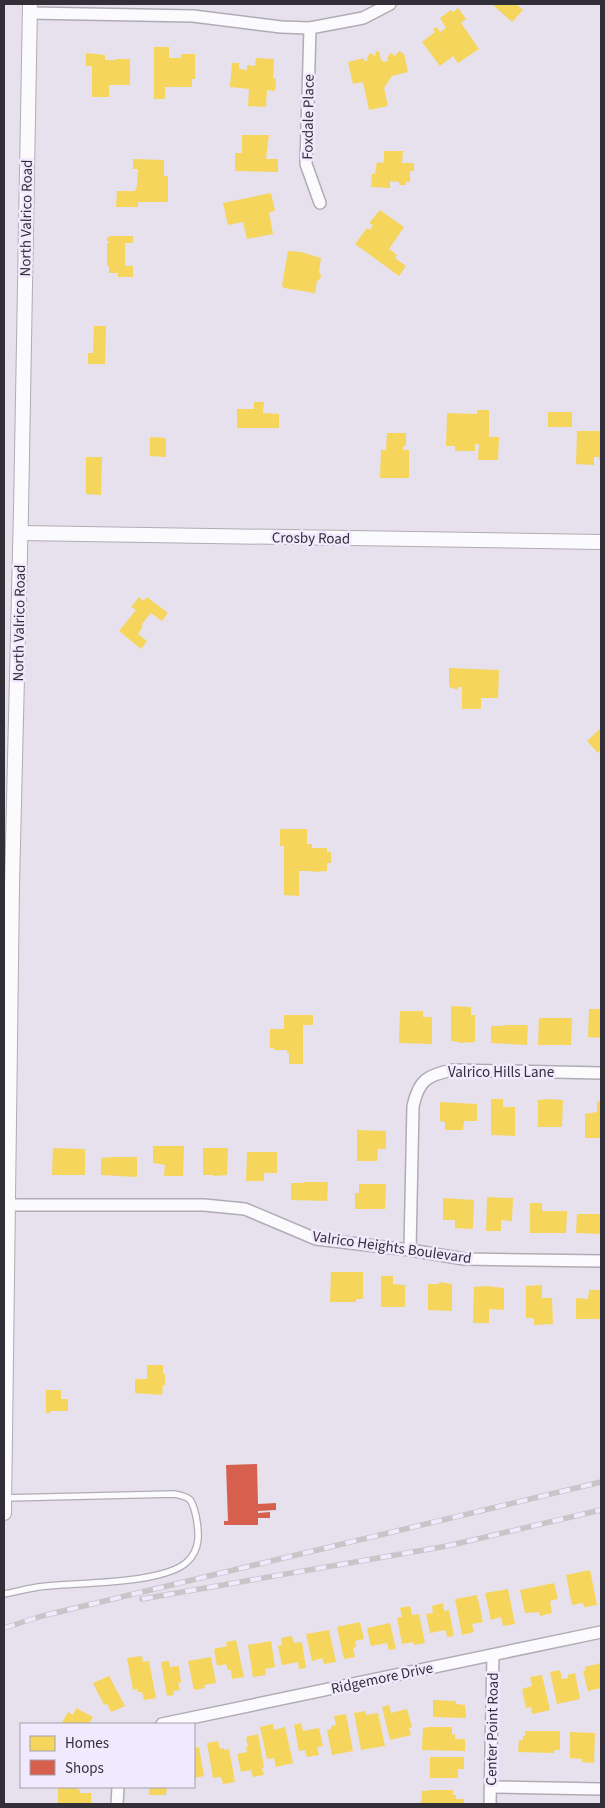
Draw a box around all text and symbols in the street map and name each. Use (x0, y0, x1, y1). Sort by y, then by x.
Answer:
street label: Foxdale Place (297, 74, 320, 160)
street label: North Valrico Road (15, 159, 38, 277)
street label: Crosby Road (272, 527, 350, 550)
street label: North Valrico Road (8, 564, 31, 682)
street label: Valrico Hills Lane (448, 1062, 554, 1083)
street label: Valrico Heights Boulevard (311, 1226, 473, 1269)
street label: Ridgemore Drive (329, 1657, 435, 1700)
street label: Center Point Road (481, 1672, 504, 1786)
legend (20, 1723, 195, 1788)
text: Homes (65, 1733, 109, 1754)
text: Shops (65, 1758, 104, 1779)

